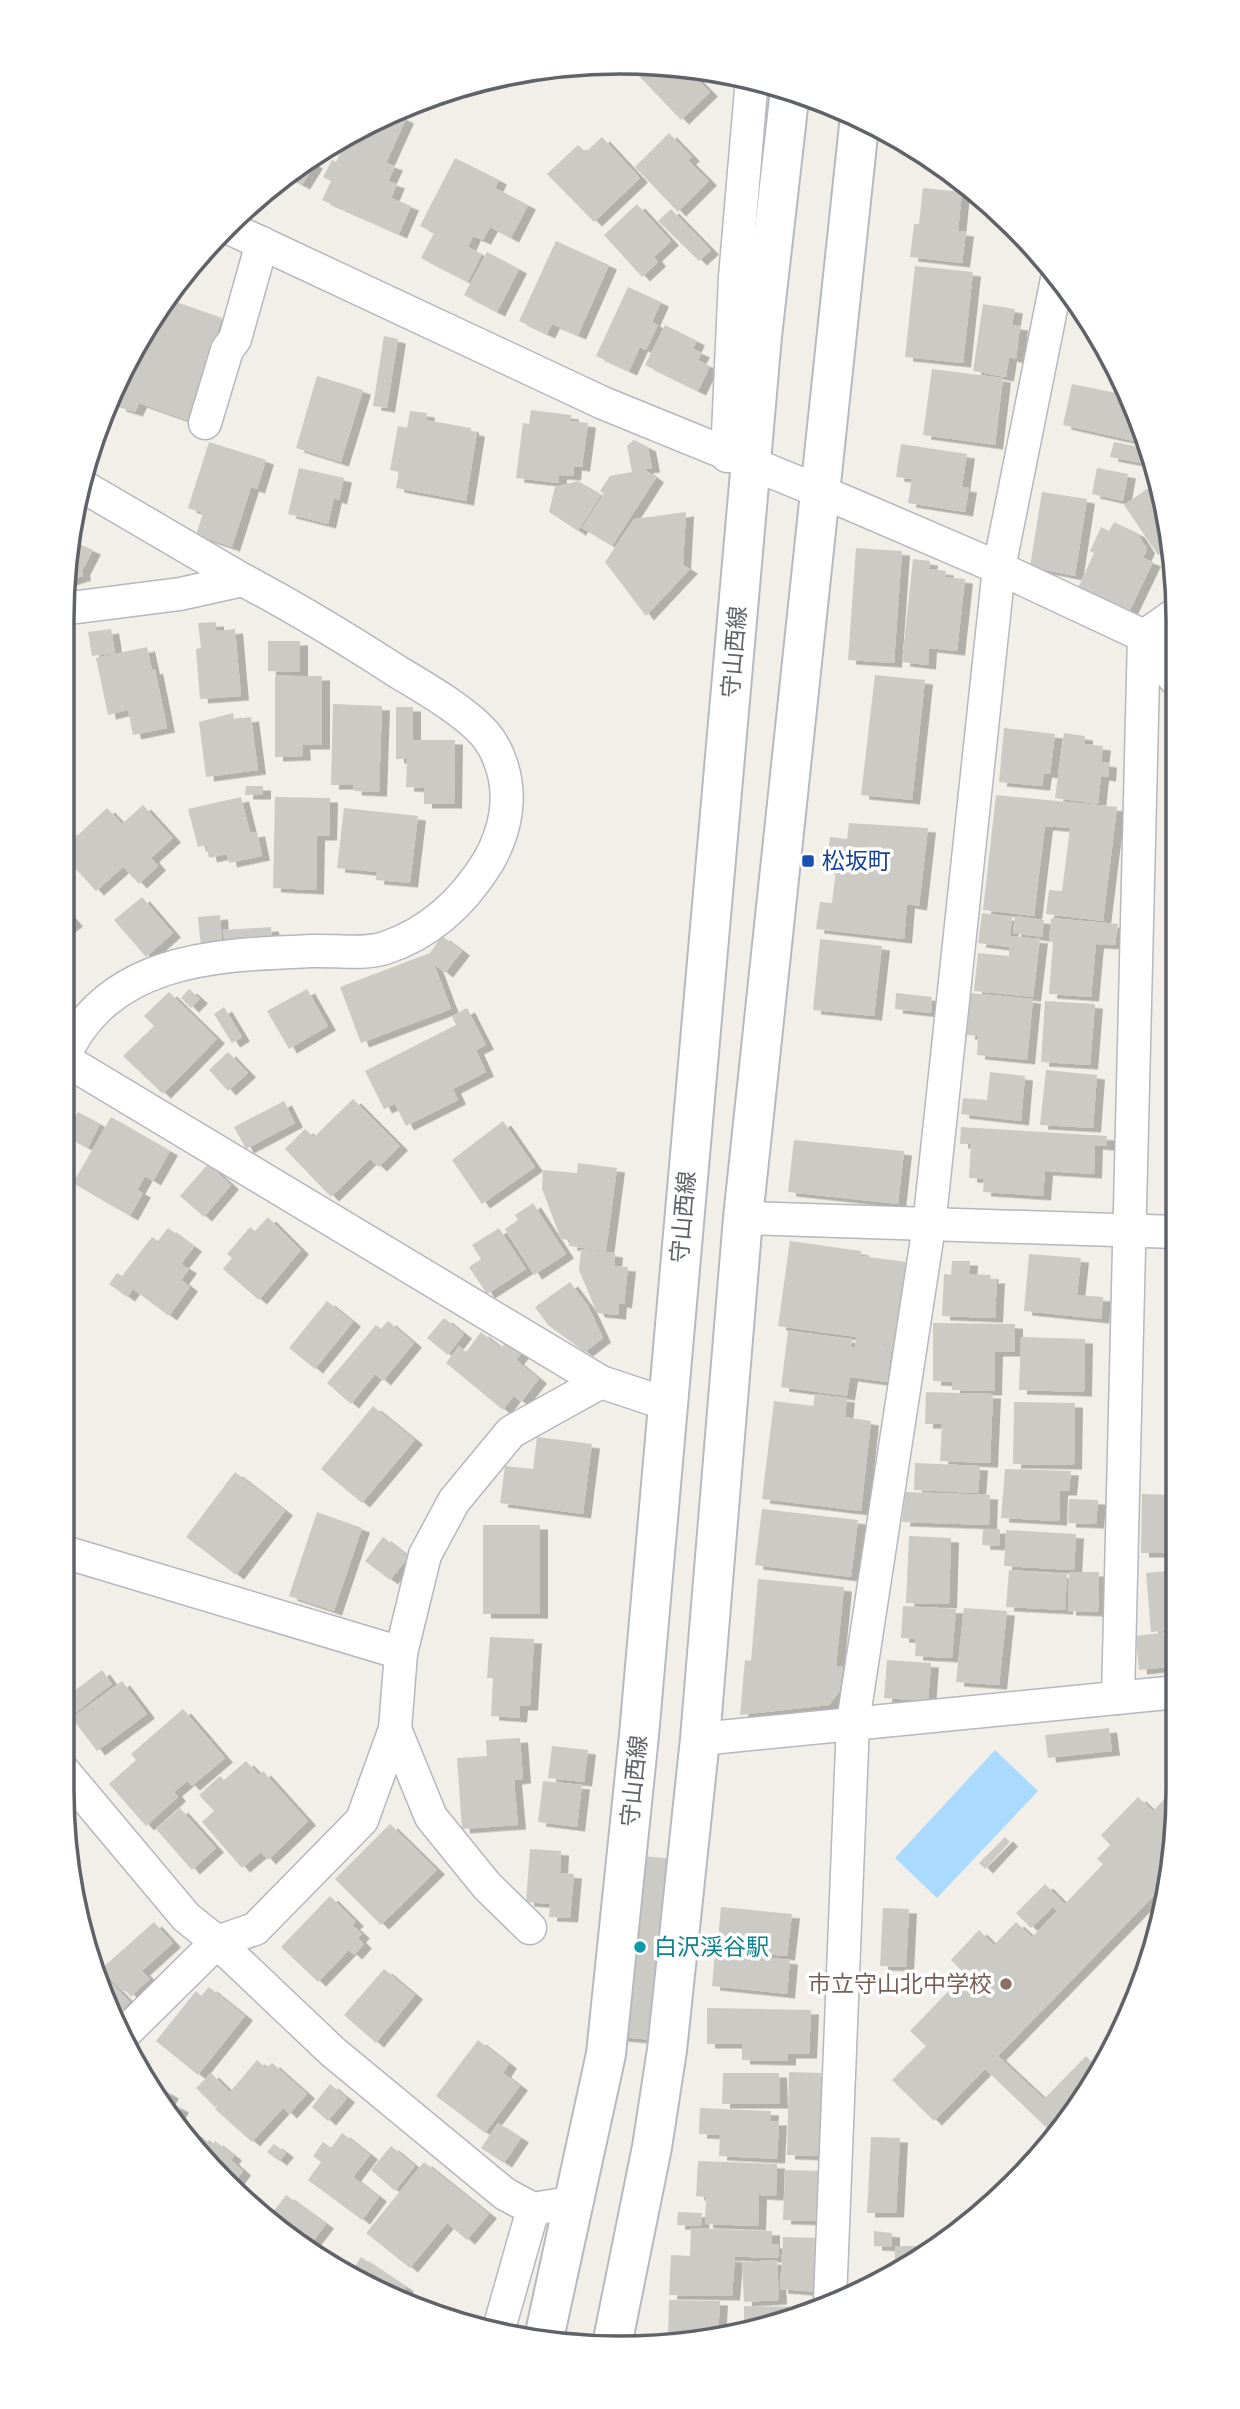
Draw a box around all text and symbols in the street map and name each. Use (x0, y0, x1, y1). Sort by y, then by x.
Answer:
street label: 守山西線 (717, 605, 752, 699)
place label: 松坂町 (822, 848, 891, 875)
marker: 松坂町 (800, 853, 816, 869)
street label: 守山西線 (666, 1170, 701, 1264)
street label: 守山西線 (616, 1734, 653, 1828)
place label: 白沢渓谷駅 (654, 1934, 769, 1961)
marker: 白沢渓谷駅 (632, 1939, 648, 1955)
place label: 市立守山北中学校 (808, 1971, 992, 1998)
marker: 市立守山北中学校 (998, 1976, 1014, 1992)

